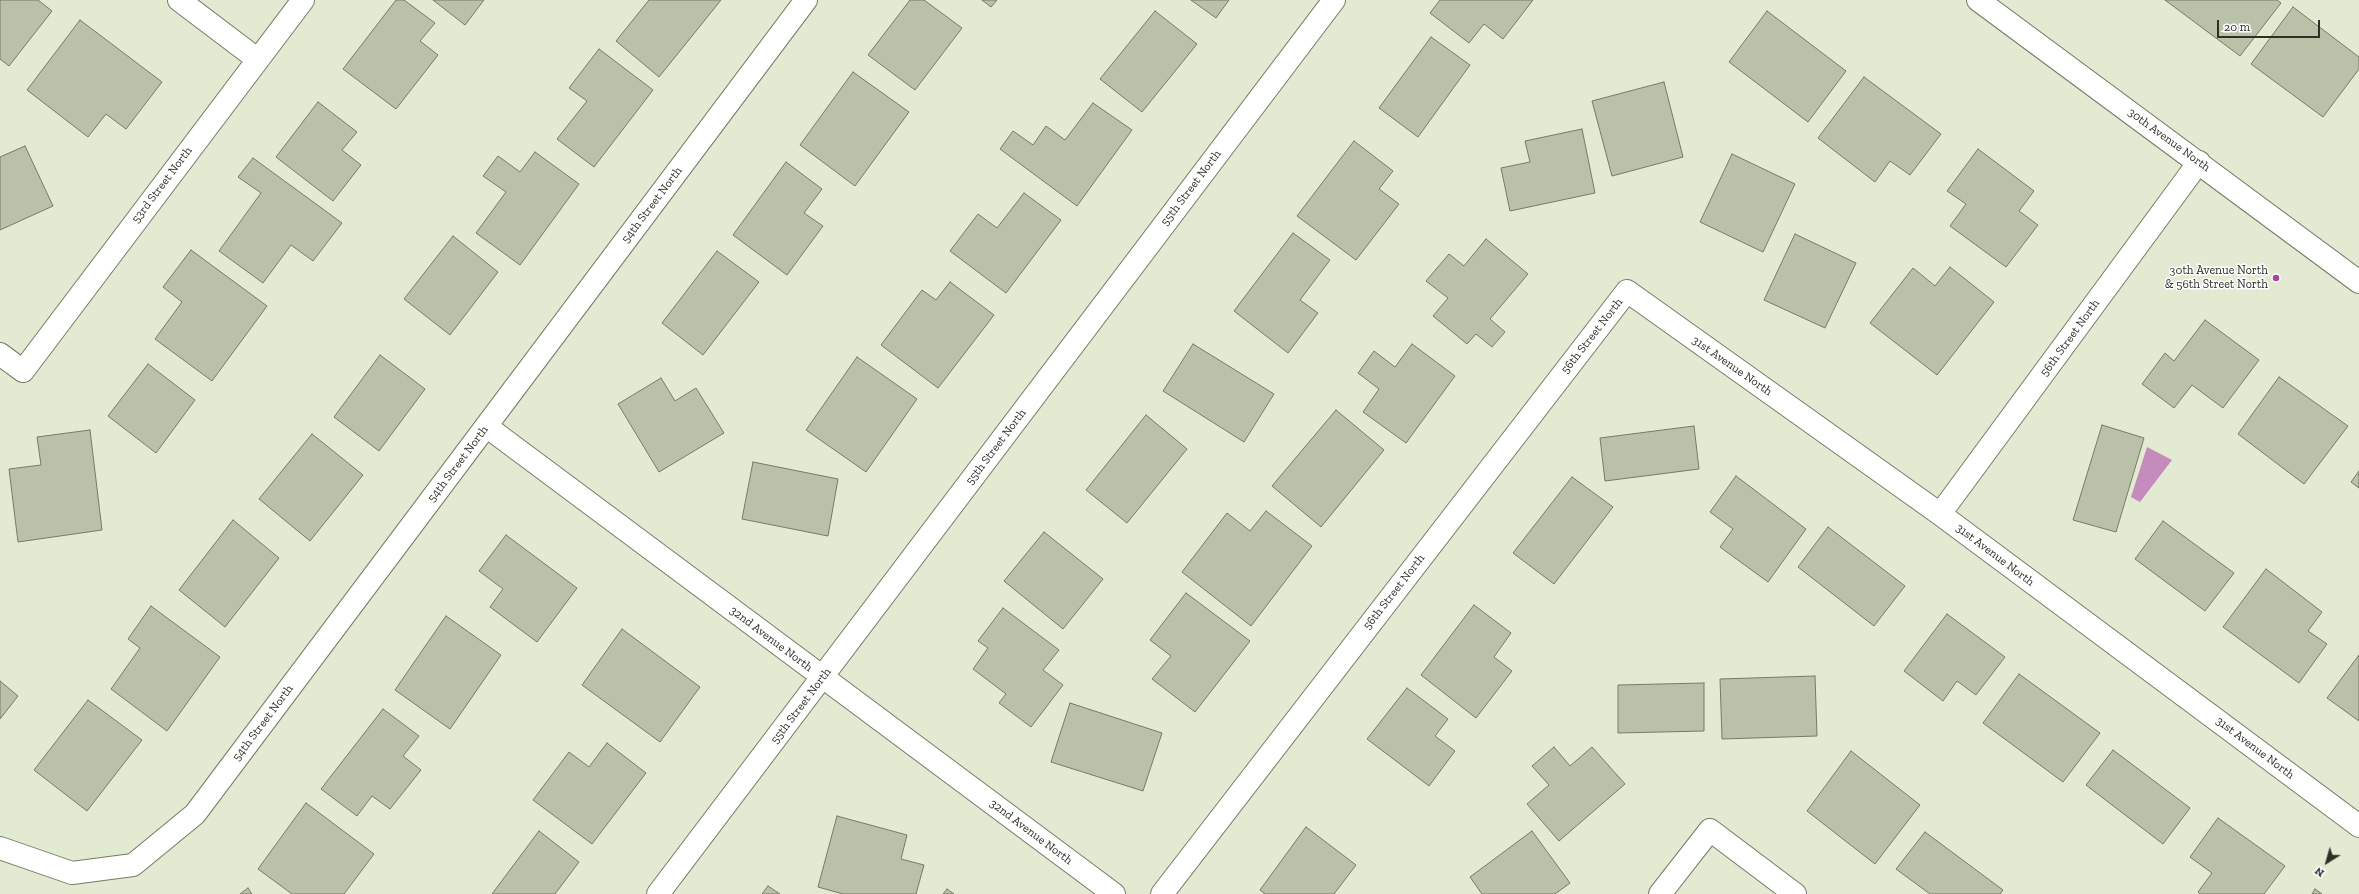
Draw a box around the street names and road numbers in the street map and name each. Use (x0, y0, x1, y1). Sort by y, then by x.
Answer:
street label: 30th Avenue North (2125, 105, 2213, 175)
street label: 53rd Street North (129, 144, 195, 226)
street label: 55th Street North (1158, 147, 1224, 229)
street label: 54th Street North (619, 164, 685, 246)
street label: 56th Street North (1558, 295, 1626, 377)
street label: 56th Street North (2037, 297, 2103, 379)
street label: 31st Avenue North (1689, 333, 1775, 399)
street label: 55th Street North (963, 406, 1029, 488)
street label: 54th Street North (425, 423, 491, 505)
street label: 31st Avenue North (1953, 521, 2037, 589)
street label: 56th Street North (1360, 551, 1428, 633)
street label: 32nd Avenue North (727, 603, 815, 675)
street label: 55th Street North (768, 665, 834, 747)
street label: 54th Street North (230, 682, 296, 764)
street label: 31st Avenue North (2213, 714, 2297, 782)
street label: 32nd Avenue North (987, 796, 1075, 868)

